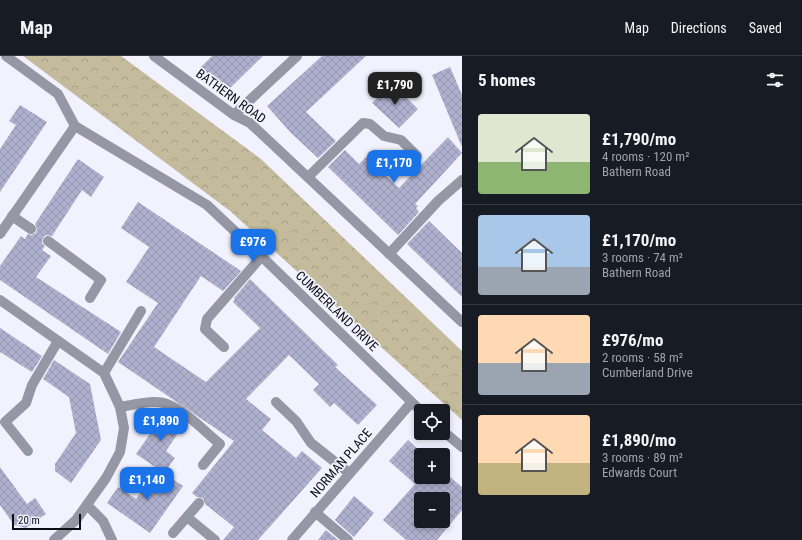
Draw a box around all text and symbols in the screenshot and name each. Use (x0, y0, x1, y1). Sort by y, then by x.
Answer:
text: Map (20, 16, 53, 39)
text: Map (625, 20, 649, 36)
text: Directions (671, 20, 727, 36)
text: Saved (749, 20, 782, 36)
street label: BATHERN ROAD (193, 66, 269, 126)
icon: filters (764, 69, 786, 91)
text: 5 homes (478, 70, 536, 90)
pin: £1,790 (362, 72, 428, 106)
text: £1,790 (377, 77, 413, 92)
text: £1,790/mo (602, 129, 676, 149)
icon: home (510, 130, 558, 178)
text: 4 rooms · 120 m² (602, 149, 689, 164)
pin: £1,170 (361, 150, 427, 184)
text: £1,170 (376, 155, 412, 170)
text: Bathern Road (602, 164, 671, 179)
pin: £976 (229, 229, 277, 263)
text: £1,170/mo (602, 230, 676, 250)
icon: home (510, 231, 558, 279)
text: £976 (240, 234, 266, 249)
text: 3 rooms · 74 m² (602, 250, 683, 265)
text: Bathern Road (602, 265, 671, 280)
street label: CUMBERLAND DRIVE (293, 268, 381, 354)
text: £976/mo (602, 330, 663, 350)
icon: home (510, 331, 558, 379)
text: 2 rooms · 58 m² (602, 350, 683, 365)
text: Cumberland Drive (602, 365, 693, 380)
map controls (414, 404, 450, 528)
button: locate (414, 404, 450, 440)
pin: £1,890 (128, 408, 194, 442)
text: £1,890 (143, 413, 179, 428)
street label: NORMAN PLACE (307, 426, 375, 500)
text: £1,890/mo (602, 430, 676, 450)
icon: home (510, 431, 558, 479)
button: + (414, 448, 450, 484)
text: 3 rooms · 89 m² (602, 450, 683, 465)
text: Edwards Court (602, 465, 677, 480)
pin: £1,140 (114, 467, 180, 501)
text: £1,140 (129, 472, 165, 487)
button: − (414, 492, 450, 528)
scale bar (12, 512, 81, 531)
text: 20 m (18, 514, 40, 527)

